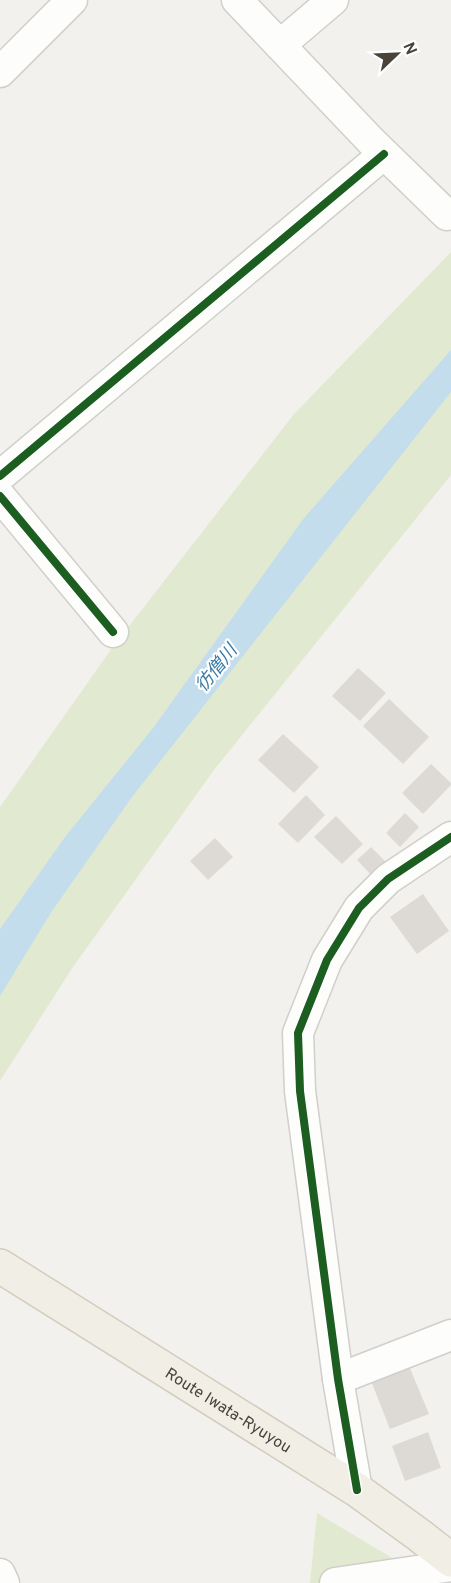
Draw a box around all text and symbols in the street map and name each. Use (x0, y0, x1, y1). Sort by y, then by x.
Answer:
north arrow (367, 24, 427, 84)
text: N (398, 40, 420, 58)
water label: 彷僧川 (191, 639, 244, 697)
street label: Route Iwata-Ryuyou (161, 1364, 295, 1458)

